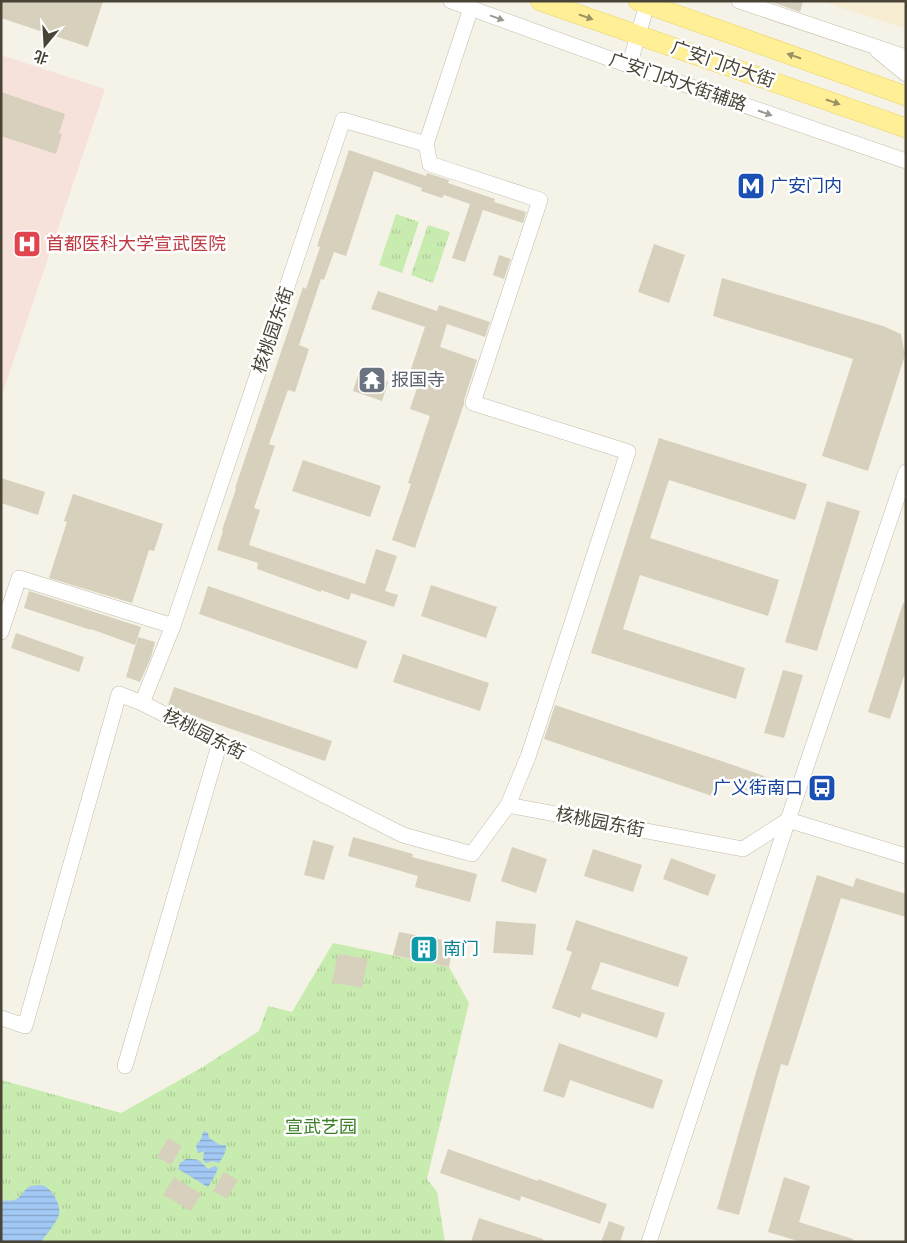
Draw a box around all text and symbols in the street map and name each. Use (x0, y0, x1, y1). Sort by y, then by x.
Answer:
one-way arrow (490, 14, 505, 22)
one-way arrow (579, 14, 594, 21)
north arrow (20, 20, 70, 70)
street label: 广安门内大街 (669, 35, 778, 91)
street label: 广安门内大街辅路 (607, 47, 750, 115)
text: 北 (32, 48, 50, 68)
one-way arrow (786, 52, 801, 60)
one-way arrow (826, 99, 841, 107)
one-way arrow (758, 110, 773, 117)
metro station icon: 广安门内 (736, 171, 766, 201)
place label: 广安门内 (770, 174, 842, 196)
hospital icon: 首都医科大学宣武医院 (12, 229, 42, 259)
place label: 首都医科大学宣武医院 (46, 232, 226, 254)
street label: 核桃园东街 (247, 284, 297, 376)
temple icon: 报国寺 (357, 365, 387, 395)
place label: 报国寺 (391, 368, 445, 390)
street label: 核桃园东街 (159, 703, 250, 763)
bus stop icon: 广义街南口 (807, 773, 837, 803)
place label: 广义街南口 (713, 776, 803, 798)
street label: 核桃园东街 (554, 802, 646, 840)
building icon: 南门 (409, 934, 439, 964)
place label: 南门 (443, 937, 479, 959)
park label: 宣武艺园 (285, 1115, 357, 1137)

